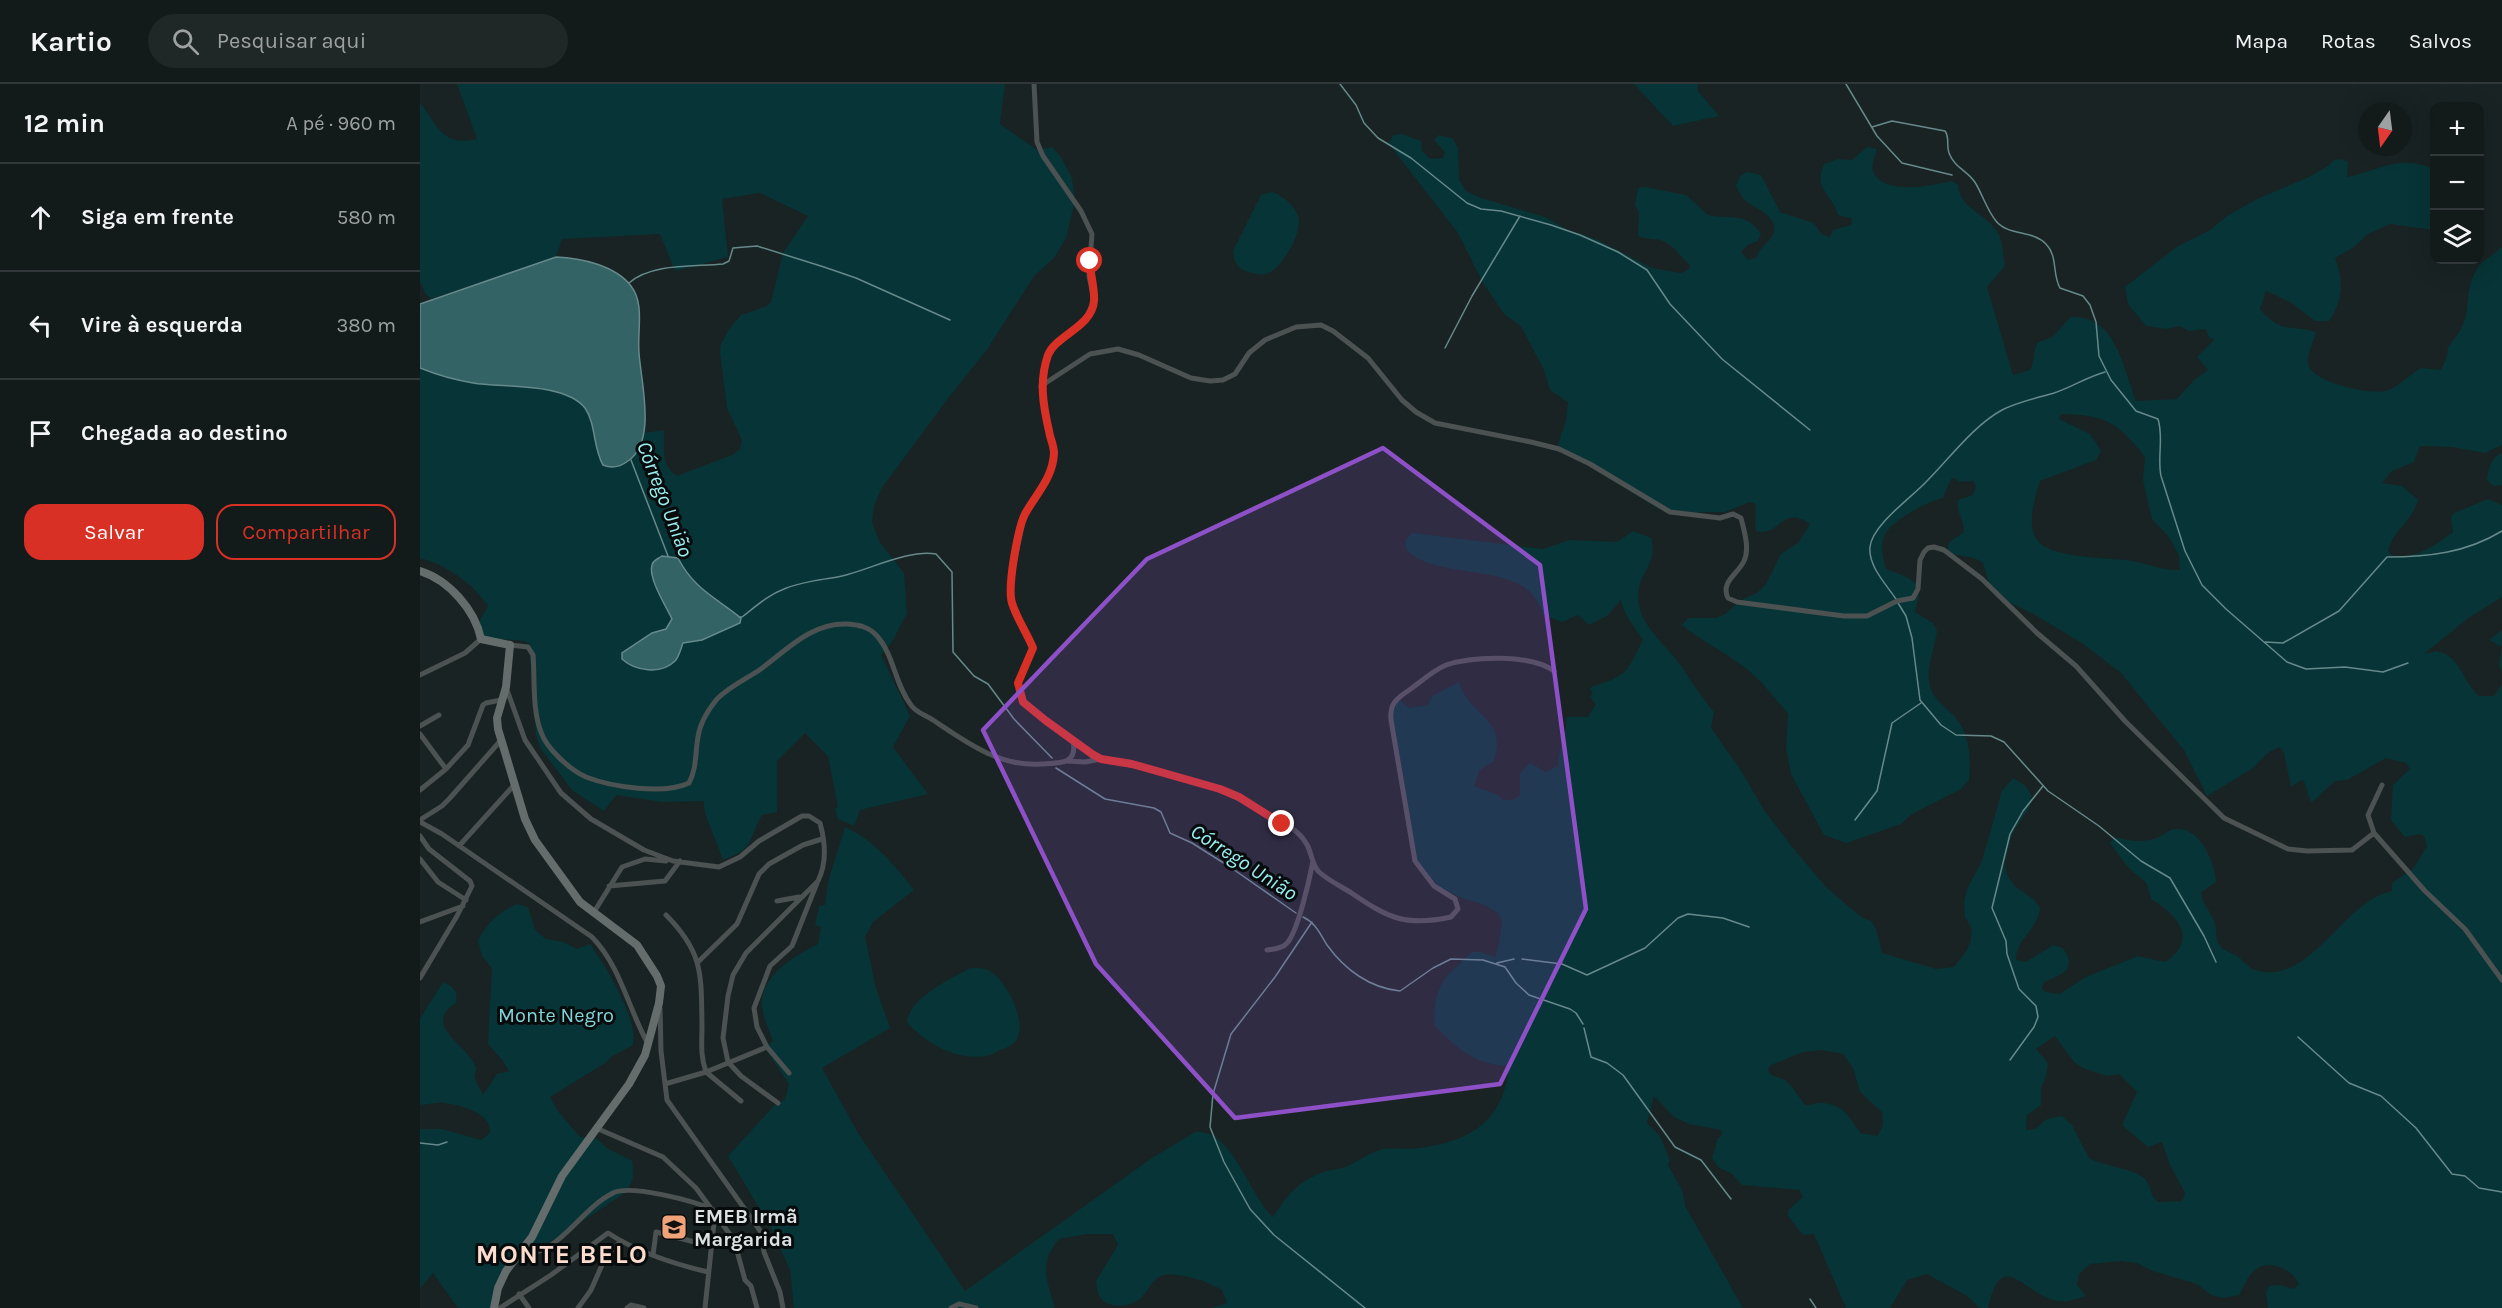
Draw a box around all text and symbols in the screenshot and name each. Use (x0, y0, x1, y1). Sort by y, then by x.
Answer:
search box (148, 14, 568, 68)
text: Kartio (30, 25, 112, 58)
icon: search (169, 25, 202, 58)
text: Pesquisar aqui (217, 28, 366, 54)
text: Mapa (2235, 29, 2288, 53)
text: Rotas (2321, 29, 2376, 53)
text: Salvos (2409, 29, 2472, 53)
north arrow (2358, 102, 2412, 156)
map controls (2430, 102, 2484, 264)
button: + (2430, 102, 2484, 156)
text: 12 min (24, 108, 105, 139)
text: A pé · 960 m (286, 112, 396, 135)
button: − (2430, 156, 2484, 210)
icon: ahead (24, 201, 57, 234)
text: Siga em frente (81, 204, 234, 230)
text: 580 m (337, 206, 396, 229)
button: layers (2430, 210, 2484, 264)
route start (1076, 247, 1102, 273)
icon: left (24, 309, 57, 342)
text: Vire à esquerda (81, 312, 243, 338)
text: 380 m (337, 314, 396, 337)
icon: arrive (24, 417, 57, 450)
text: Chegada ao destino (81, 420, 288, 446)
water label: Córrego União (632, 438, 698, 561)
button: Salvar (24, 504, 204, 560)
button: Compartilhar (216, 504, 396, 560)
route end (1268, 810, 1294, 836)
water label: Córrego União (1186, 819, 1302, 906)
park label: Monte Negro (498, 1004, 614, 1027)
place label: EMEB Irmã Margarida (694, 1205, 798, 1251)
school or university icon: EMEB Irmã Margarida (659, 1212, 689, 1242)
district label: MONTE BELO (476, 1239, 648, 1270)

